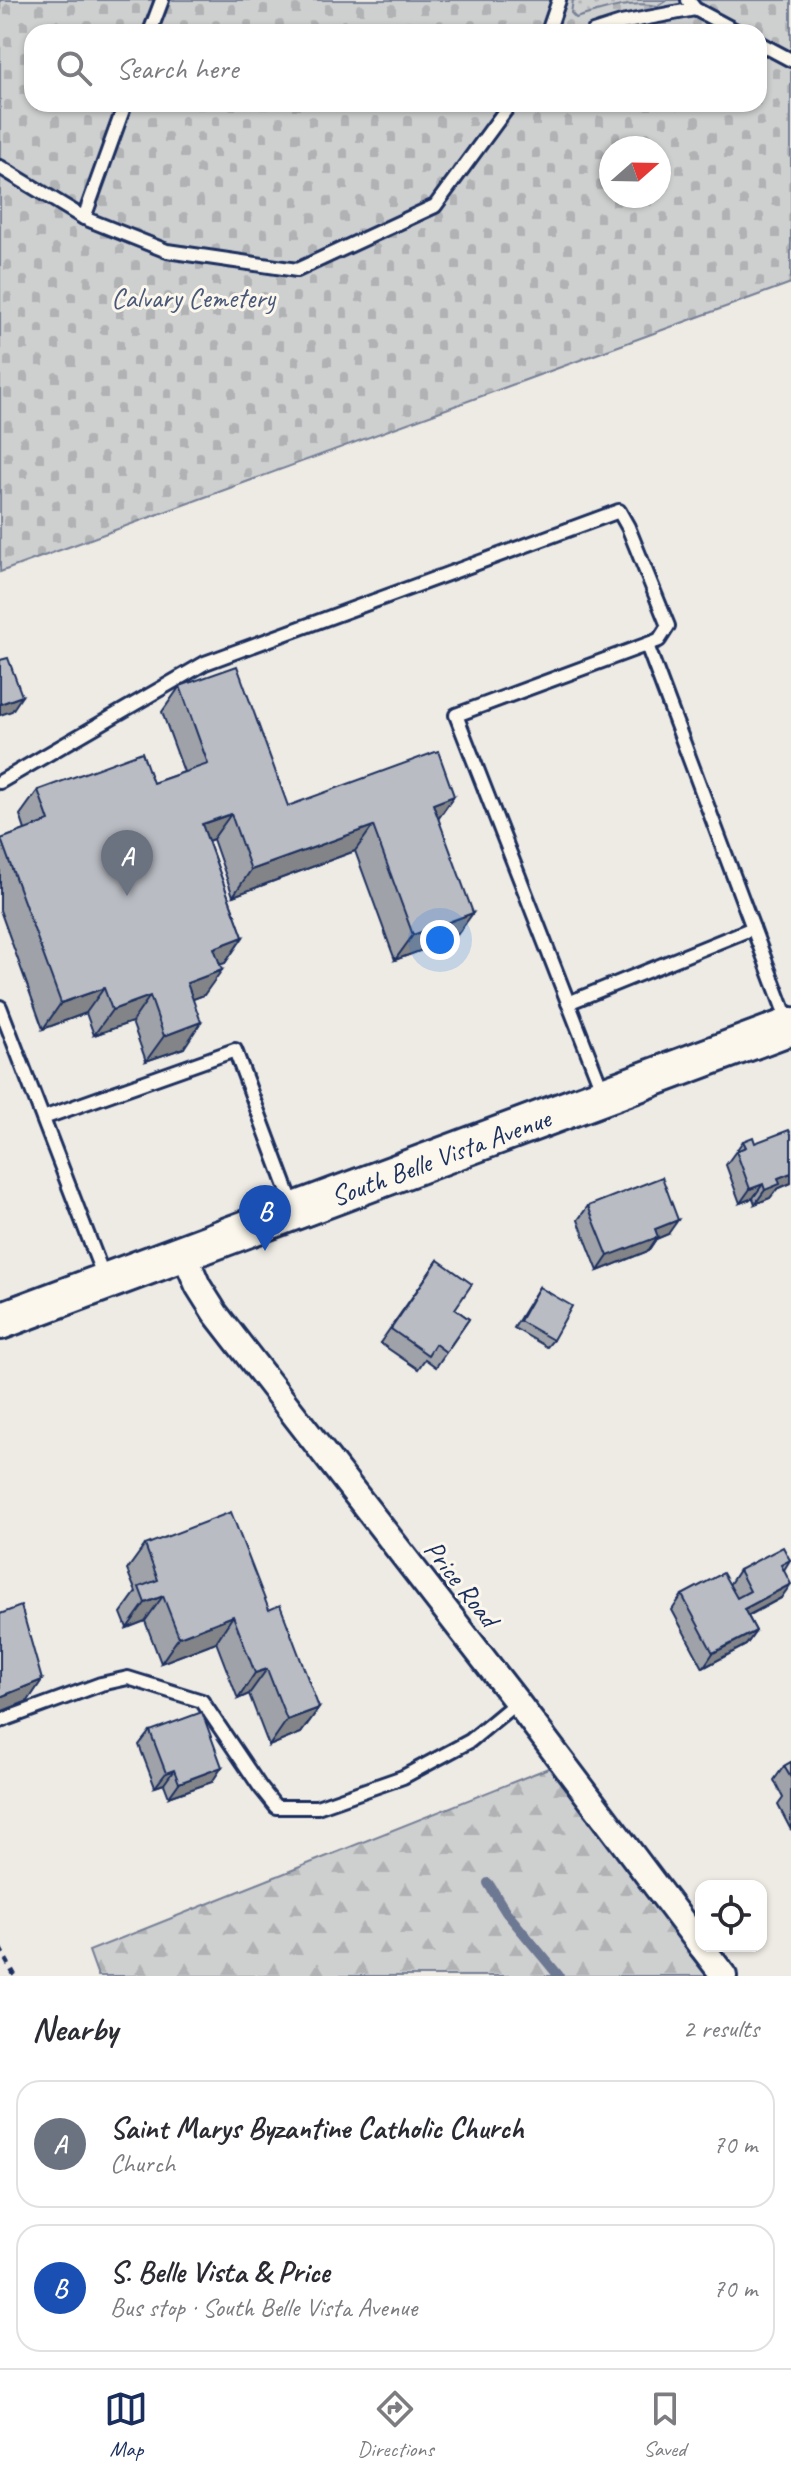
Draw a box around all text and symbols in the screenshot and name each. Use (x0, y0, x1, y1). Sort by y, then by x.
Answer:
search box (24, 24, 767, 112)
icon: search (52, 46, 96, 90)
text: Search here (116, 49, 238, 87)
north arrow (599, 136, 671, 208)
park label: Calvary Cemetery (111, 280, 277, 315)
pin: A (101, 830, 153, 896)
your location (420, 920, 460, 960)
street label: South Belle Vista Avenue (326, 1100, 557, 1214)
pin: B (239, 1185, 291, 1251)
street label: Price Road (417, 1533, 509, 1637)
map controls (695, 1880, 767, 1952)
button: locate (695, 1880, 767, 1952)
text: Nearby (32, 2007, 118, 2050)
text: 2 results (683, 2012, 759, 2045)
text: Saint Marys Byzantine Catholic Church (110, 2109, 524, 2147)
text: A (53, 2128, 67, 2161)
text: 70 m (713, 2128, 757, 2161)
text: Church (110, 2147, 175, 2180)
text: S. Belle Vista & Price (110, 2253, 330, 2291)
text: B (53, 2272, 67, 2305)
text: 70 m (713, 2272, 757, 2305)
text: Bus stop · South Belle Vista Avenue (110, 2291, 417, 2324)
tab: Map (104, 2387, 148, 2463)
tab: Directions (357, 2387, 434, 2463)
tab: Saved (643, 2387, 687, 2463)

